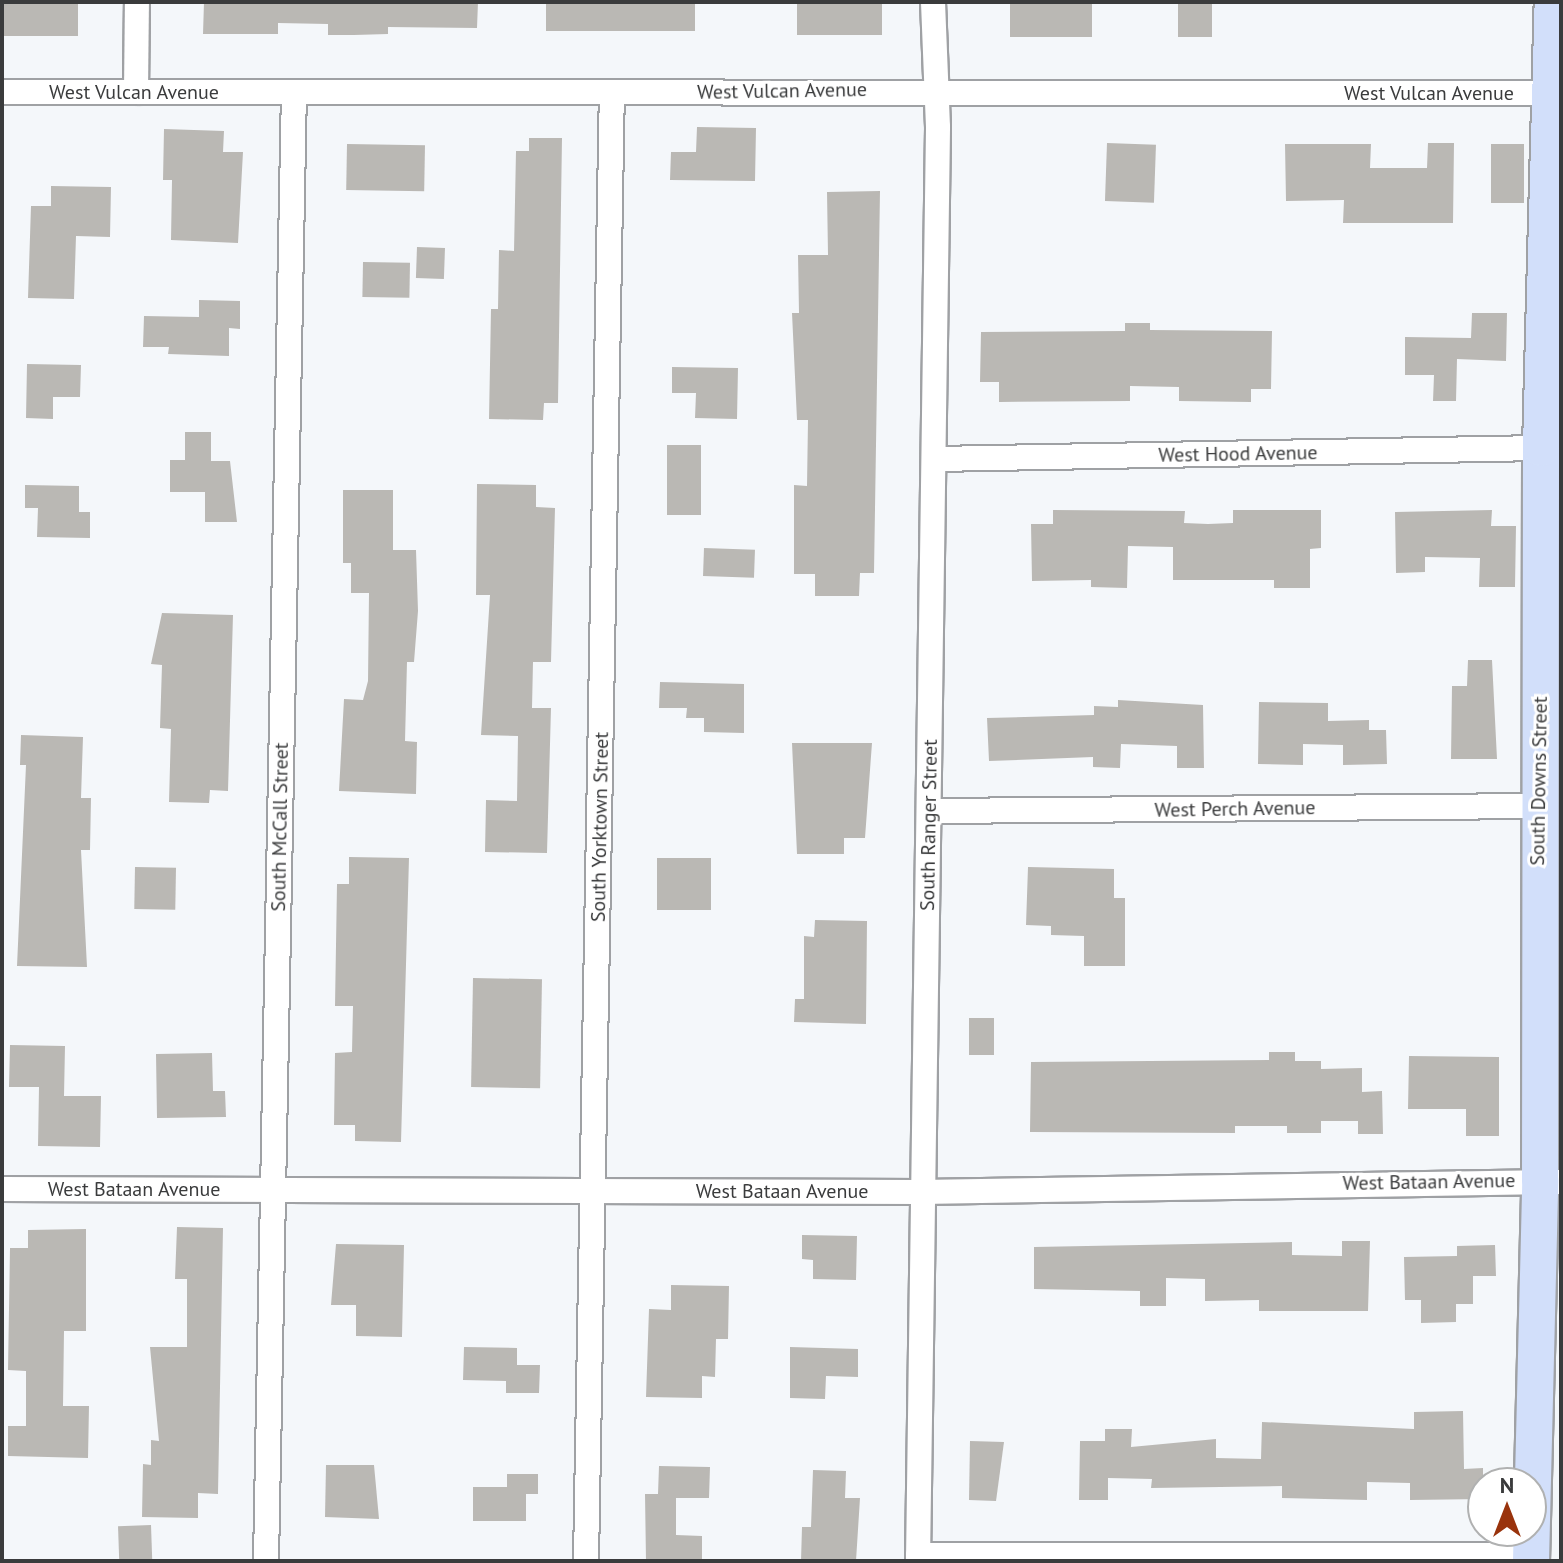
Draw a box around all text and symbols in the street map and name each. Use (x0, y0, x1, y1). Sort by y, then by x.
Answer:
street label: West Vulcan Avenue (696, 78, 868, 104)
street label: West Vulcan Avenue (48, 80, 220, 104)
street label: West Vulcan Avenue (1343, 81, 1515, 105)
street label: West Hood Avenue (1158, 441, 1318, 467)
street label: South Downs Street (1526, 696, 1552, 866)
street label: South Yorktown Street (586, 731, 614, 923)
street label: South Ranger Street (916, 739, 942, 911)
street label: South McCall Street (267, 742, 293, 912)
street label: West Perch Avenue (1154, 796, 1316, 822)
street label: West Bataan Avenue (1342, 1168, 1516, 1196)
street label: West Bataan Avenue (47, 1177, 221, 1201)
street label: West Bataan Avenue (695, 1179, 869, 1203)
north arrow (1467, 1467, 1547, 1547)
text: N (1500, 1471, 1514, 1499)

